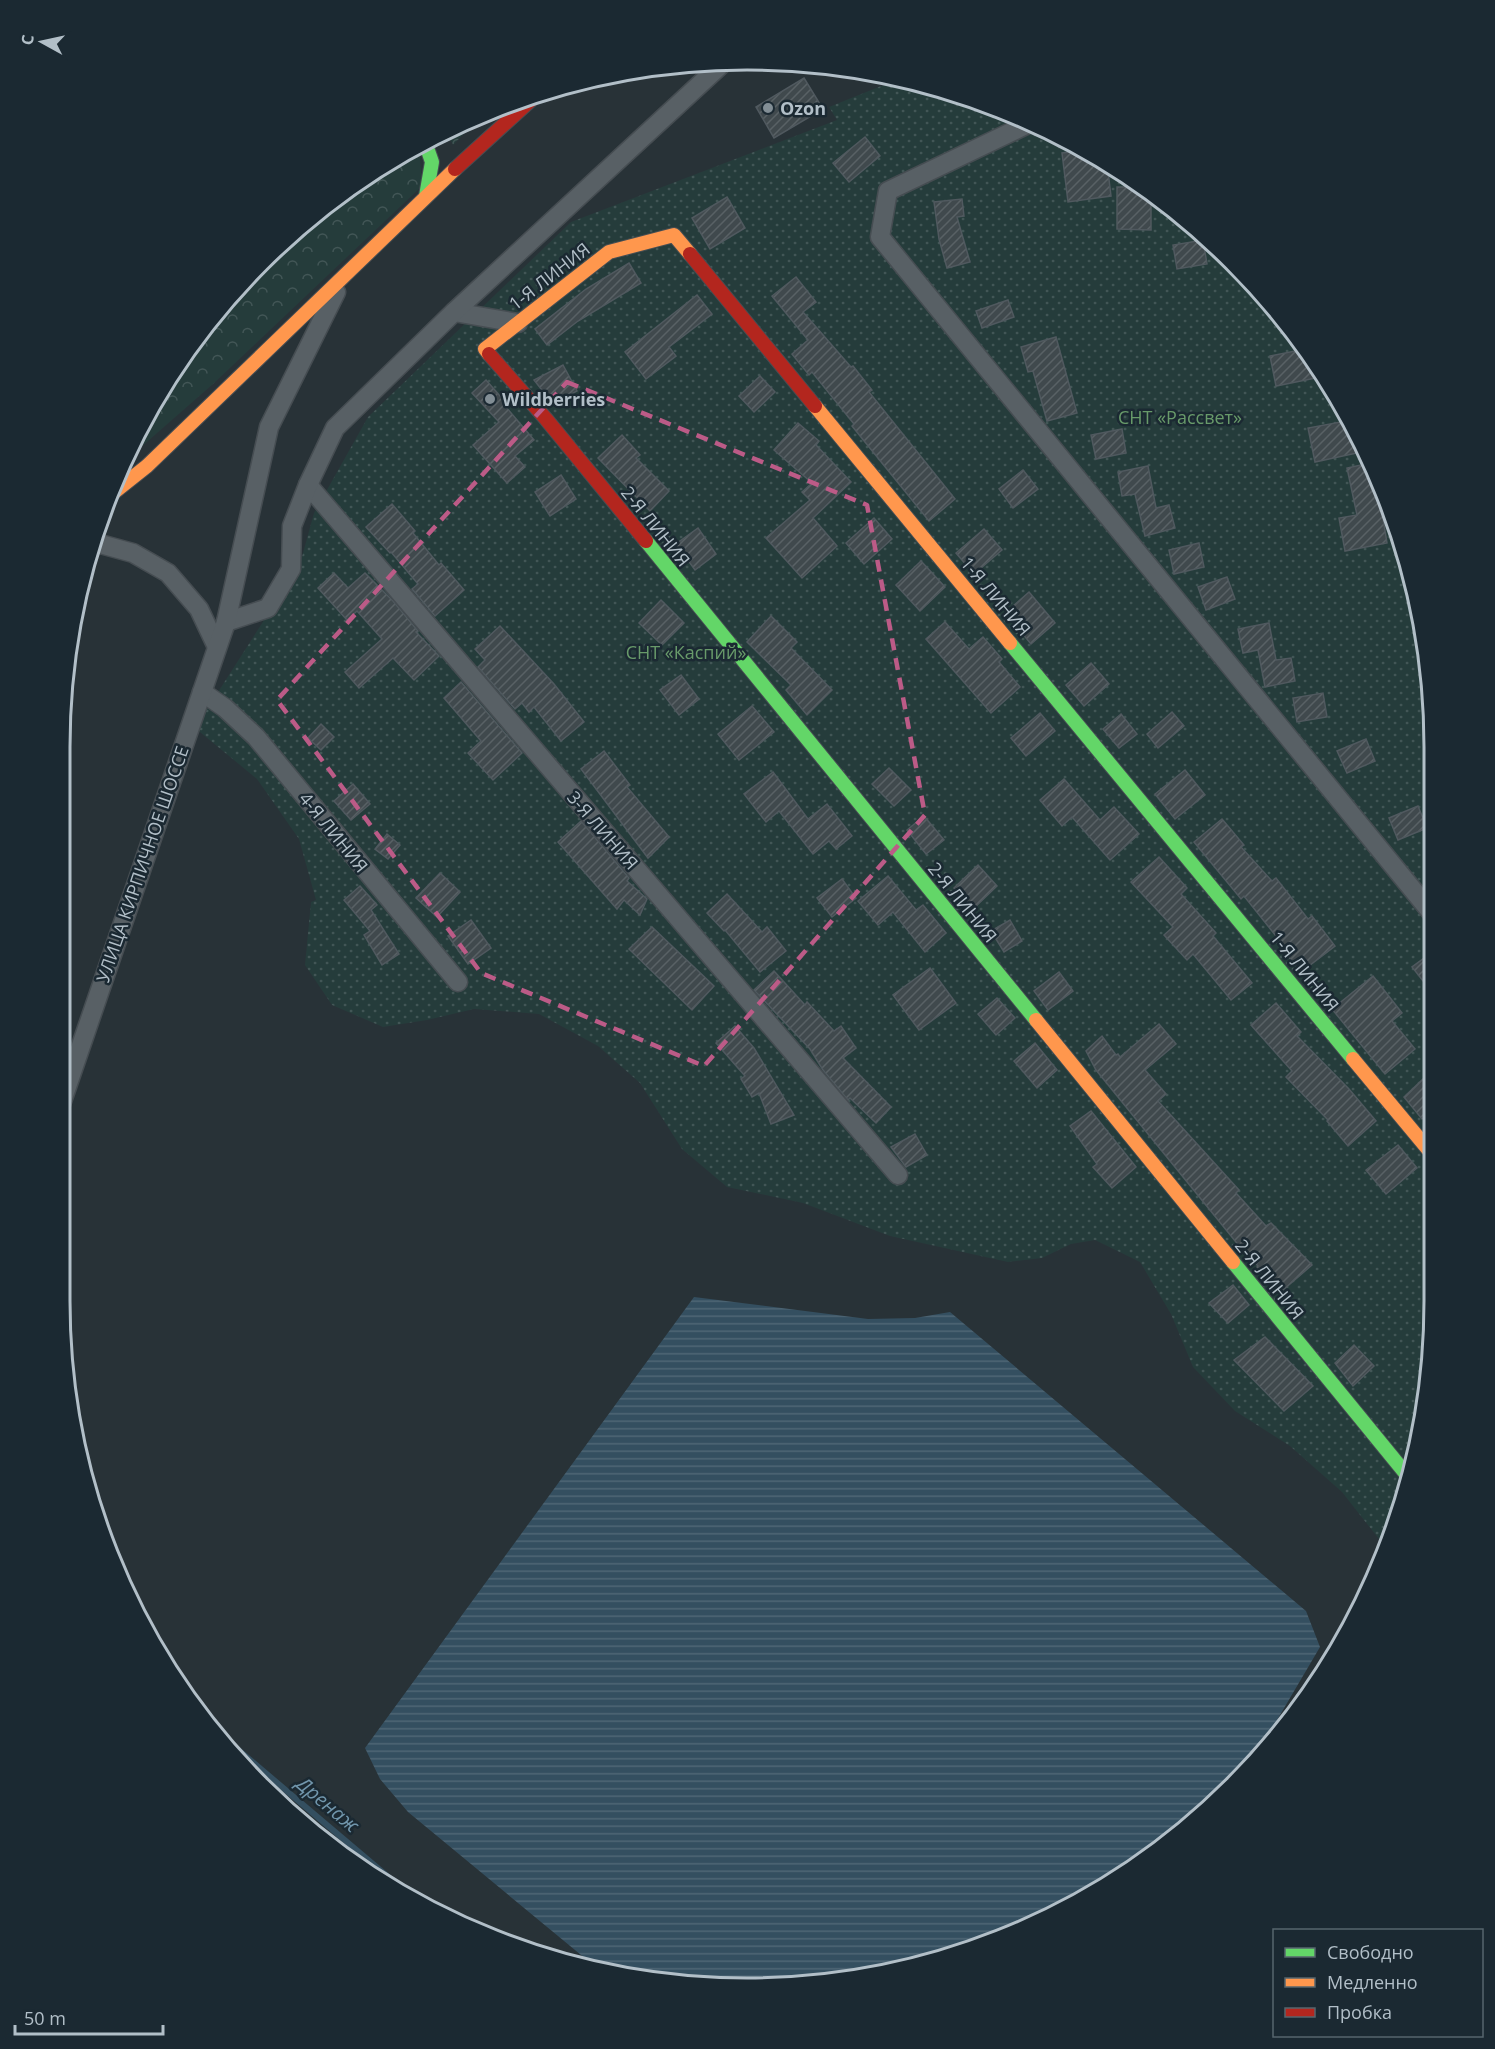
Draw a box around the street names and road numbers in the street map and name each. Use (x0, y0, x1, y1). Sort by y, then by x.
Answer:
street label: 1-Я ЛИНИЯ (503, 237, 595, 315)
street label: 2-Я ЛИНИЯ (616, 481, 696, 571)
street label: 1-Я ЛИНИЯ (956, 551, 1036, 641)
street label: УЛИЦА КИРПИЧНОЕ ШОССЕ (90, 743, 194, 985)
street label: 3-Я ЛИНИЯ (562, 786, 644, 874)
street label: 4-Я ЛИНИЯ (294, 787, 374, 877)
street label: 2-Я ЛИНИЯ (923, 857, 1003, 947)
street label: 1-Я ЛИНИЯ (1265, 926, 1345, 1016)
street label: 2-Я ЛИНИЯ (1230, 1234, 1310, 1324)

